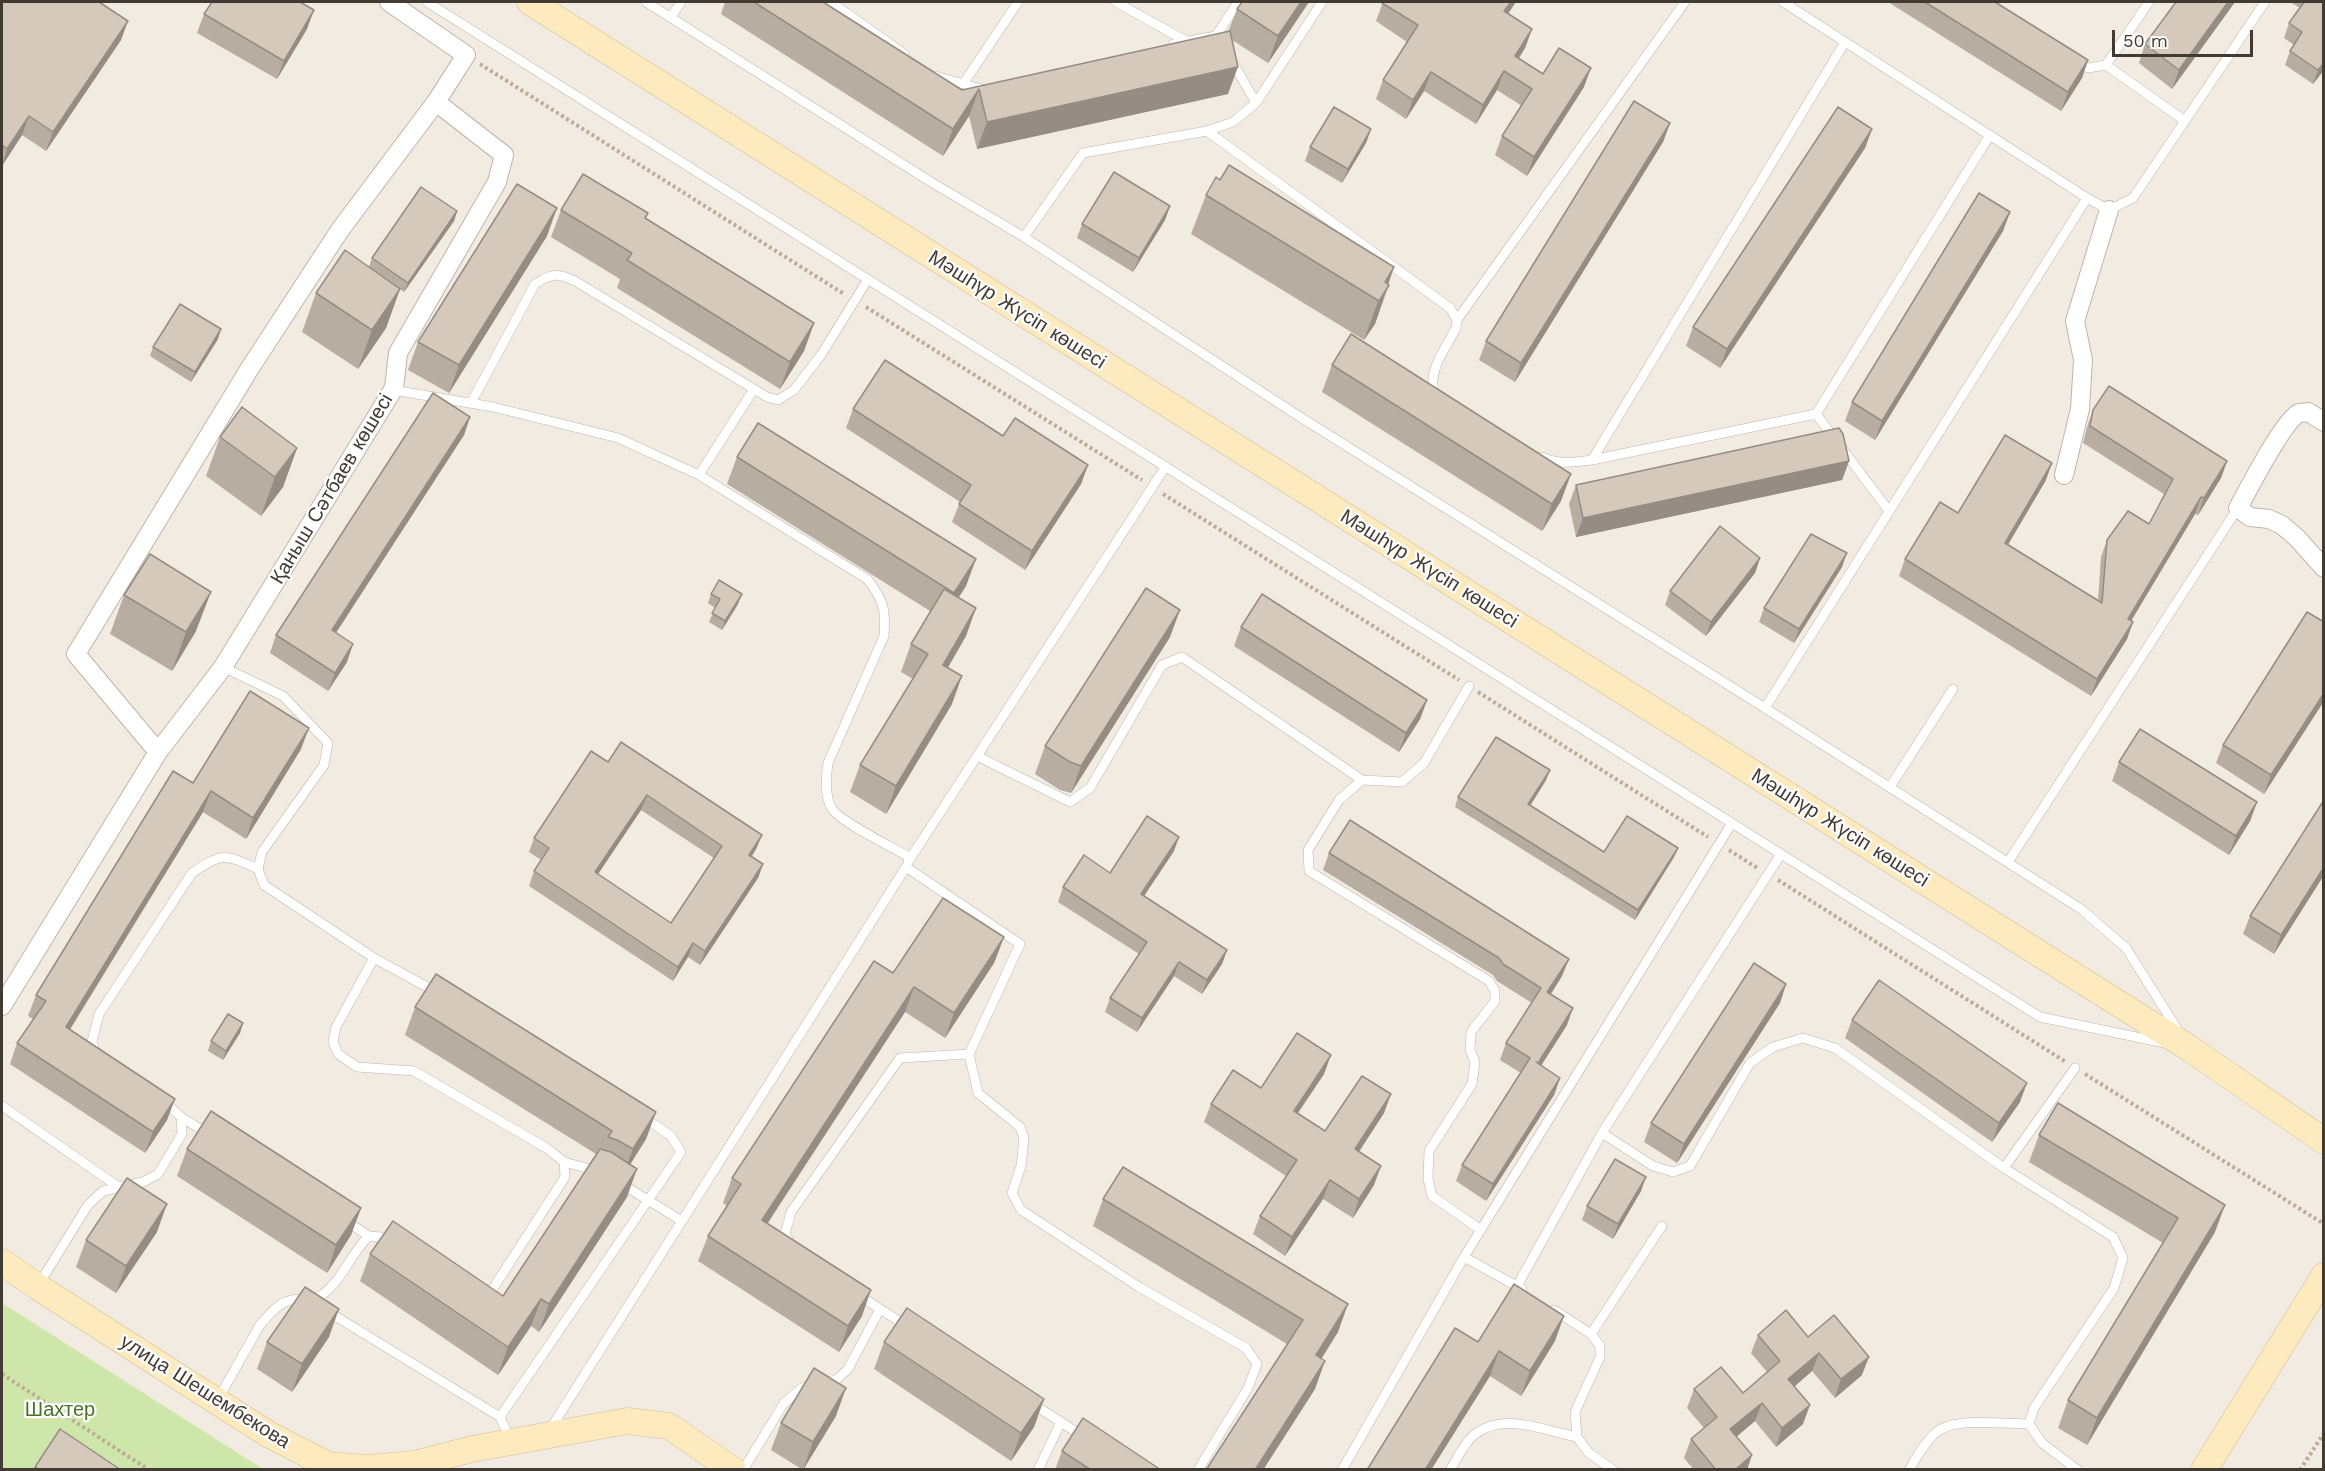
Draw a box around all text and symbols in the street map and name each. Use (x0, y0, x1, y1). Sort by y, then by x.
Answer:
scale bar (2115, 18, 2256, 56)
text: 50 m (2123, 30, 2168, 51)
street label: Мәшһүр Жүсіп көшесі (924, 246, 1110, 374)
street label: Қаныш Сәтбаев көшесі (266, 389, 398, 589)
street label: Мәшһүр Жүсіп көшесі (1336, 505, 1522, 633)
street label: Мәшһүр Жүсіп көшесі (1747, 764, 1933, 892)
street label: улица Шешембекова (116, 1330, 294, 1454)
park label: Шахтер (25, 1398, 95, 1422)

